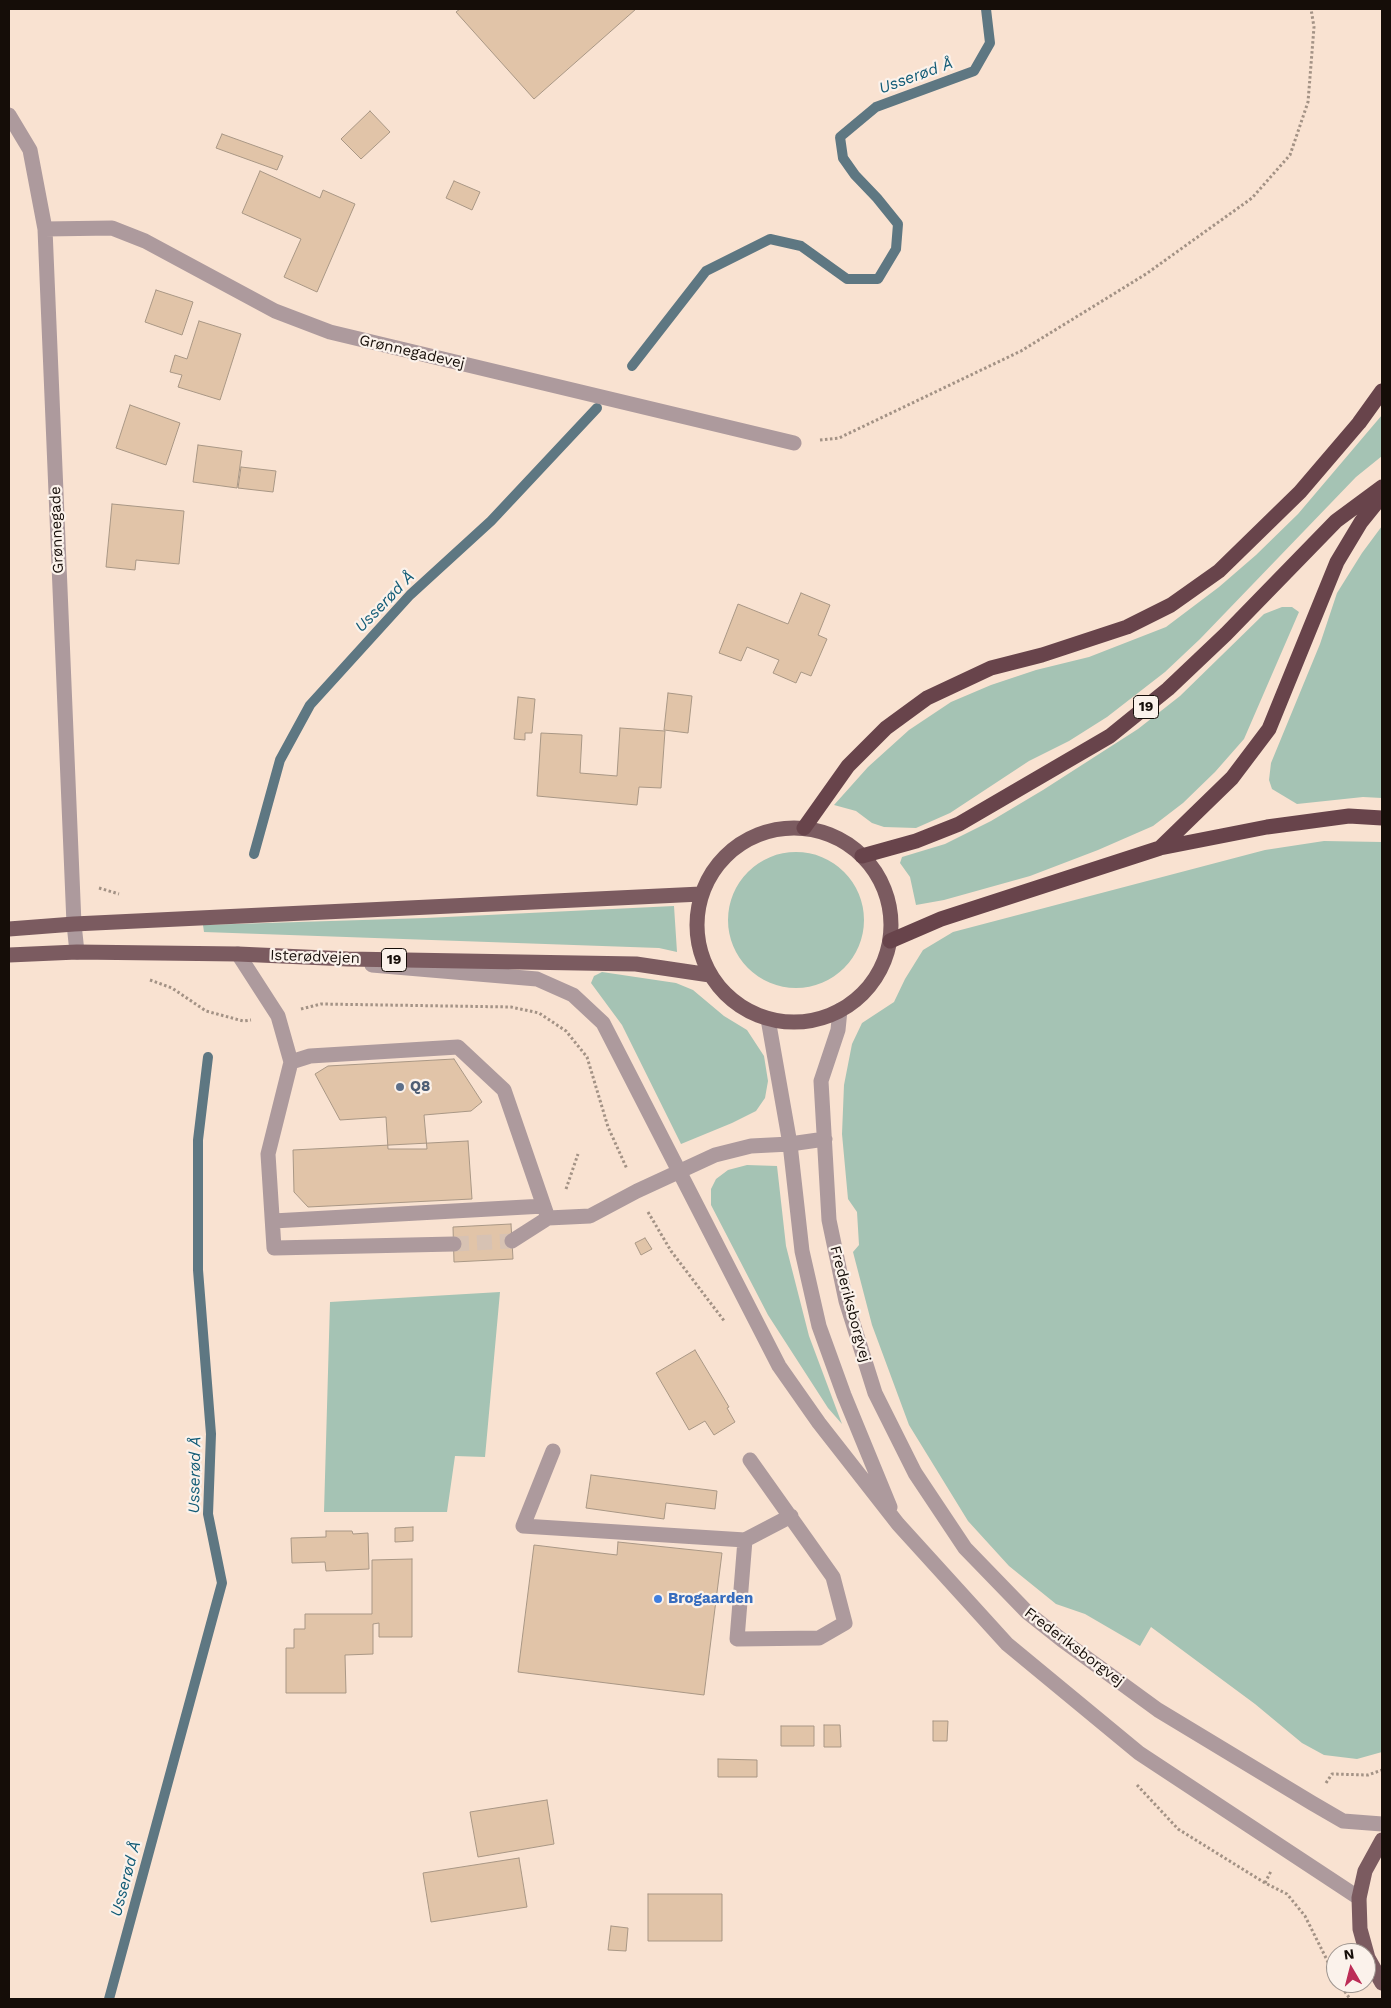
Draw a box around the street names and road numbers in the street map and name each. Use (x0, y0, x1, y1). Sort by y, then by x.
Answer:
street label: Grønnegadevej (357, 331, 467, 373)
street label: Grønnegade (46, 486, 68, 574)
road number: 19 (1134, 696, 1158, 719)
street label: Isterødvejen (270, 946, 360, 968)
road number: 19 (382, 948, 406, 972)
street label: Frederiksborgvej (826, 1244, 874, 1364)
street label: Frederiksborgvej (1021, 1604, 1127, 1690)

